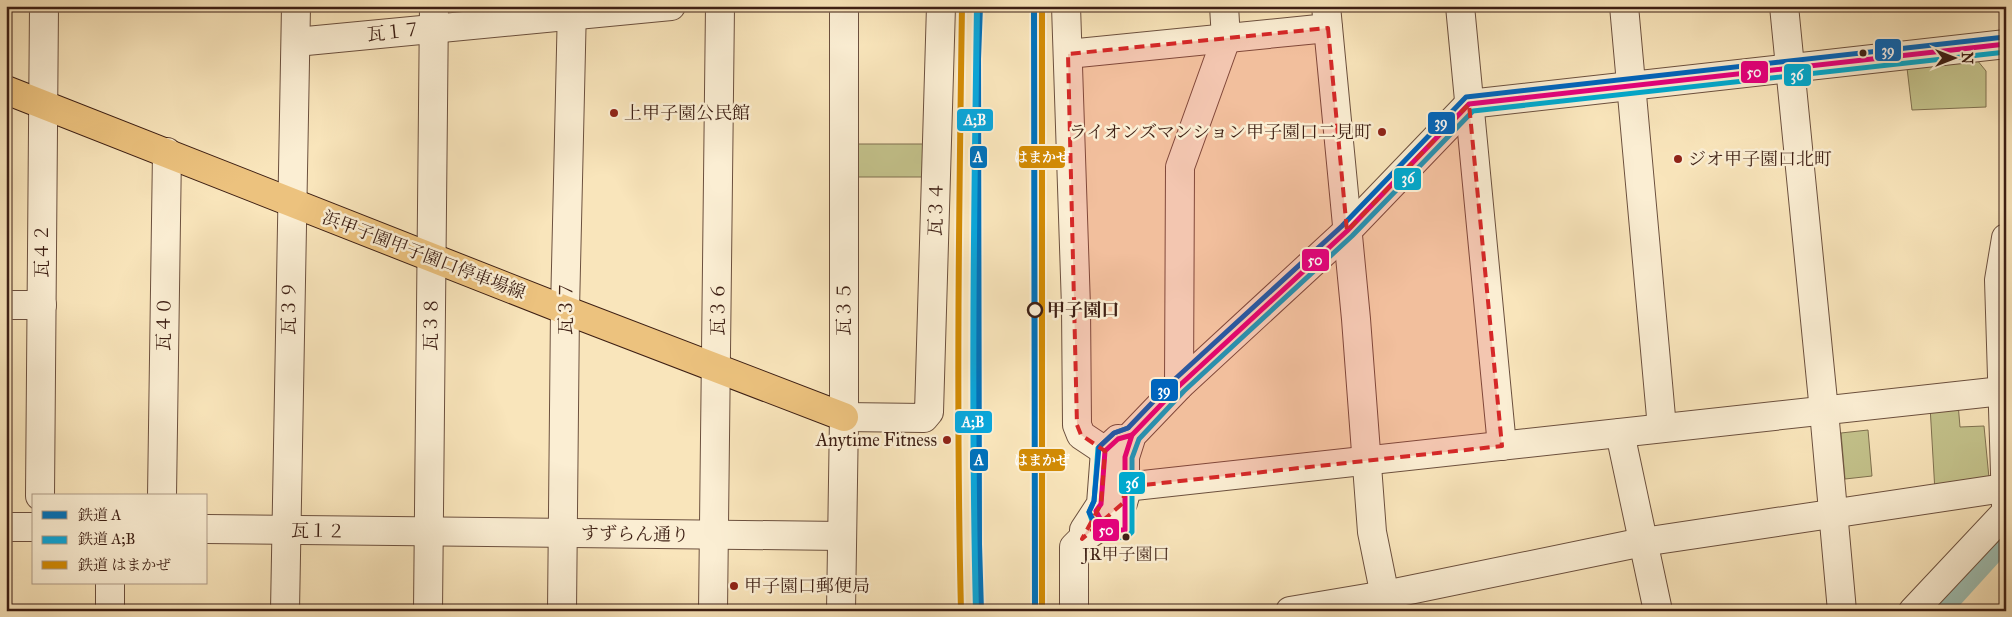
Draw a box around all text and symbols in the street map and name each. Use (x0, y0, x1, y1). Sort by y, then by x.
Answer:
street label: 瓦１７ (366, 18, 422, 46)
north arrow (1930, 32, 1980, 82)
line badge: 39 (1874, 38, 1902, 62)
text: 39 (1881, 42, 1895, 60)
unlabelled marker (1858, 48, 1868, 58)
text: N (1958, 52, 1975, 64)
line badge: 50 (1740, 60, 1769, 84)
line badge: 36 (1783, 63, 1812, 87)
text: 50 (1747, 64, 1761, 81)
text: 36 (1791, 67, 1804, 85)
place label: 上甲子園公民館 (624, 102, 750, 124)
marker: 上甲子園公民館 (608, 107, 620, 119)
line badge: A;B (956, 108, 994, 132)
line badge: 39 (1427, 111, 1456, 135)
text: A;B (963, 112, 986, 129)
text: 39 (1434, 114, 1448, 132)
place label: ライオンズマンション甲子園口二見町 (1069, 121, 1372, 143)
marker: ライオンズマンション甲子園口二見町 (1376, 126, 1388, 138)
line badge: A (969, 145, 988, 169)
line badge: はまかぜ (1018, 145, 1066, 169)
place label: ジオ甲子園口北町 (1688, 148, 1832, 170)
text: A (972, 149, 983, 166)
text: はまかぜ (1014, 149, 1070, 166)
marker: ジオ甲子園口北町 (1672, 153, 1684, 165)
line badge: 36 (1393, 167, 1422, 191)
text: 36 (1402, 170, 1415, 188)
street label: 瓦３４ (924, 182, 948, 236)
street label: 浜甲子園甲子園口停車場線 (319, 206, 529, 304)
street label: 瓦４２ (31, 224, 53, 278)
line badge: 50 (1301, 248, 1330, 272)
text: 50 (1308, 252, 1322, 269)
street label: 瓦３９ (278, 281, 300, 335)
street label: 瓦３７ (555, 281, 577, 335)
street label: 瓦３６ (707, 282, 729, 336)
street label: 瓦３５ (833, 282, 855, 336)
street label: 瓦４０ (153, 297, 175, 351)
street label: 瓦３８ (420, 297, 442, 351)
place label: 甲子園口 (1047, 299, 1119, 321)
marker: 甲子園口 (1027, 302, 1043, 318)
line badge: 39 (1150, 378, 1179, 402)
text: 39 (1157, 382, 1171, 400)
line badge: A;B (954, 410, 993, 434)
text: A;B (961, 414, 984, 431)
place label: Anytime Fitness (815, 429, 937, 451)
marker: Anytime Fitness (941, 434, 953, 446)
line badge: A (969, 448, 989, 472)
line badge: はまかぜ (1018, 448, 1066, 472)
text: A (973, 452, 984, 469)
text: はまかぜ (1014, 452, 1070, 469)
line badge: 36 (1118, 471, 1146, 495)
text: 36 (1126, 475, 1139, 493)
legend (32, 494, 208, 584)
text: 鉄道 A (78, 506, 121, 524)
line badge: 50 (1092, 518, 1120, 542)
street label: 瓦１２ (291, 520, 345, 542)
street label: すずらん通り (581, 522, 689, 546)
text: 50 (1099, 522, 1113, 539)
text: 鉄道 A;B (78, 530, 135, 548)
marker: JR甲子園口 (1121, 532, 1131, 542)
place label: JR甲子園口 (1081, 544, 1169, 565)
text: 鉄道 はまかぜ (78, 556, 171, 574)
place label: 甲子園口郵便局 (744, 575, 870, 597)
marker: 甲子園口郵便局 (728, 580, 740, 592)

